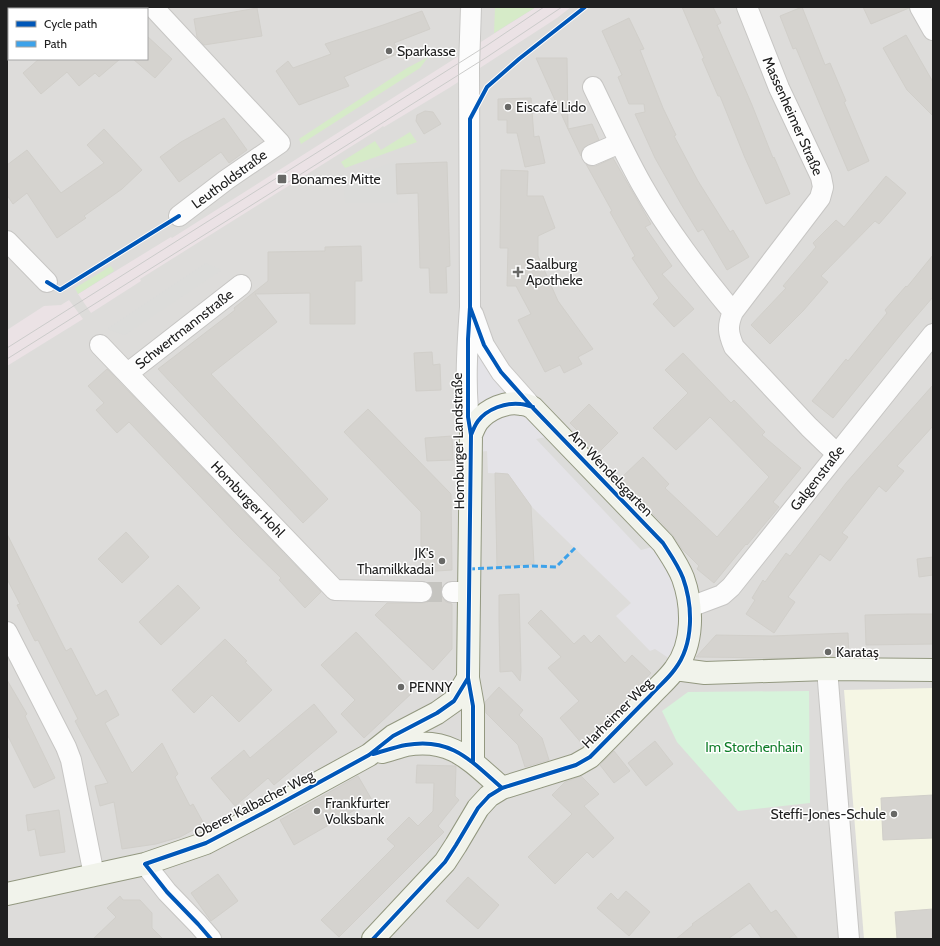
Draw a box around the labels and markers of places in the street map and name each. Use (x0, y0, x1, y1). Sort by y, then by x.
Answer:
place label: Sparkasse (397, 42, 456, 60)
marker: Sparkasse (384, 46, 394, 56)
place label: Eiscafé Lido (516, 98, 586, 116)
marker: Eiscafé Lido (503, 102, 513, 112)
place label: Bonames Mitte (291, 170, 381, 188)
marker: Bonames Mitte (276, 173, 288, 185)
place label: Saalburg Apotheke (526, 255, 583, 289)
marker: Saalburg Apotheke (513, 267, 523, 277)
place label: JK's Thamilkkadai (357, 544, 434, 578)
marker: JK's Thamilkkadai (437, 556, 447, 566)
place label: Karataş (836, 643, 879, 661)
marker: Karataş (823, 647, 833, 657)
place label: PENNY (409, 678, 453, 696)
marker: PENNY (396, 682, 406, 692)
place label: Frankfurter Volksbank (325, 794, 390, 828)
place label: Steffi-Jones-Schule (771, 805, 886, 823)
marker: Frankfurter Volksbank (312, 806, 322, 816)
marker: Steffi-Jones-Schule (889, 809, 899, 819)

